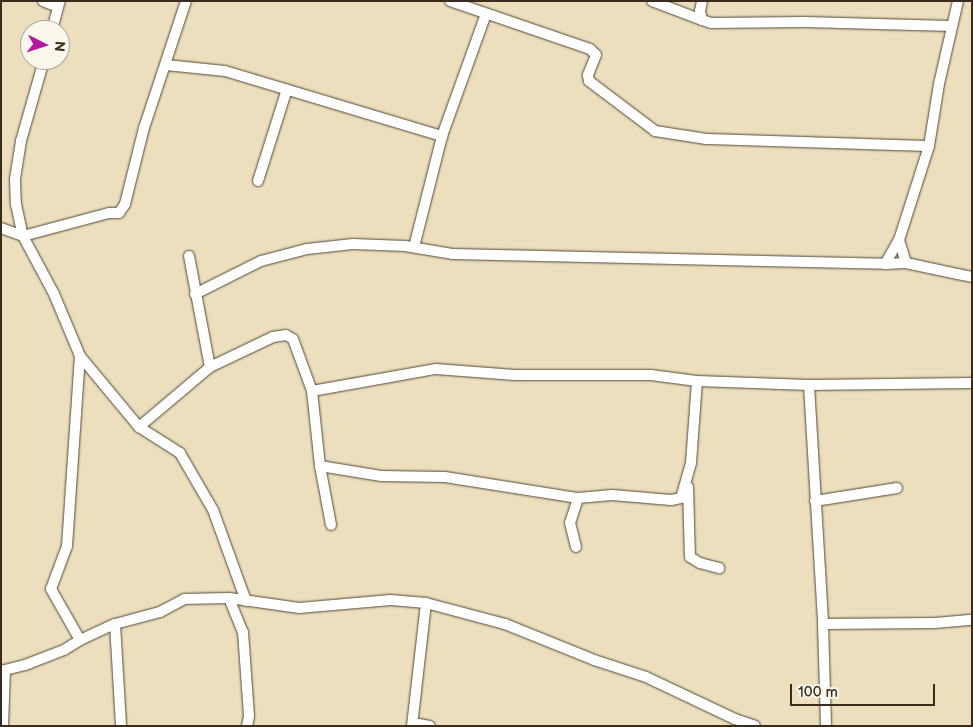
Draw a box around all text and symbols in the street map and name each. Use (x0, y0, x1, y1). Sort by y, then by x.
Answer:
north arrow (20, 20, 70, 70)
text: N (51, 40, 68, 52)
scale bar (793, 674, 938, 706)
text: 100 m (798, 683, 838, 702)

